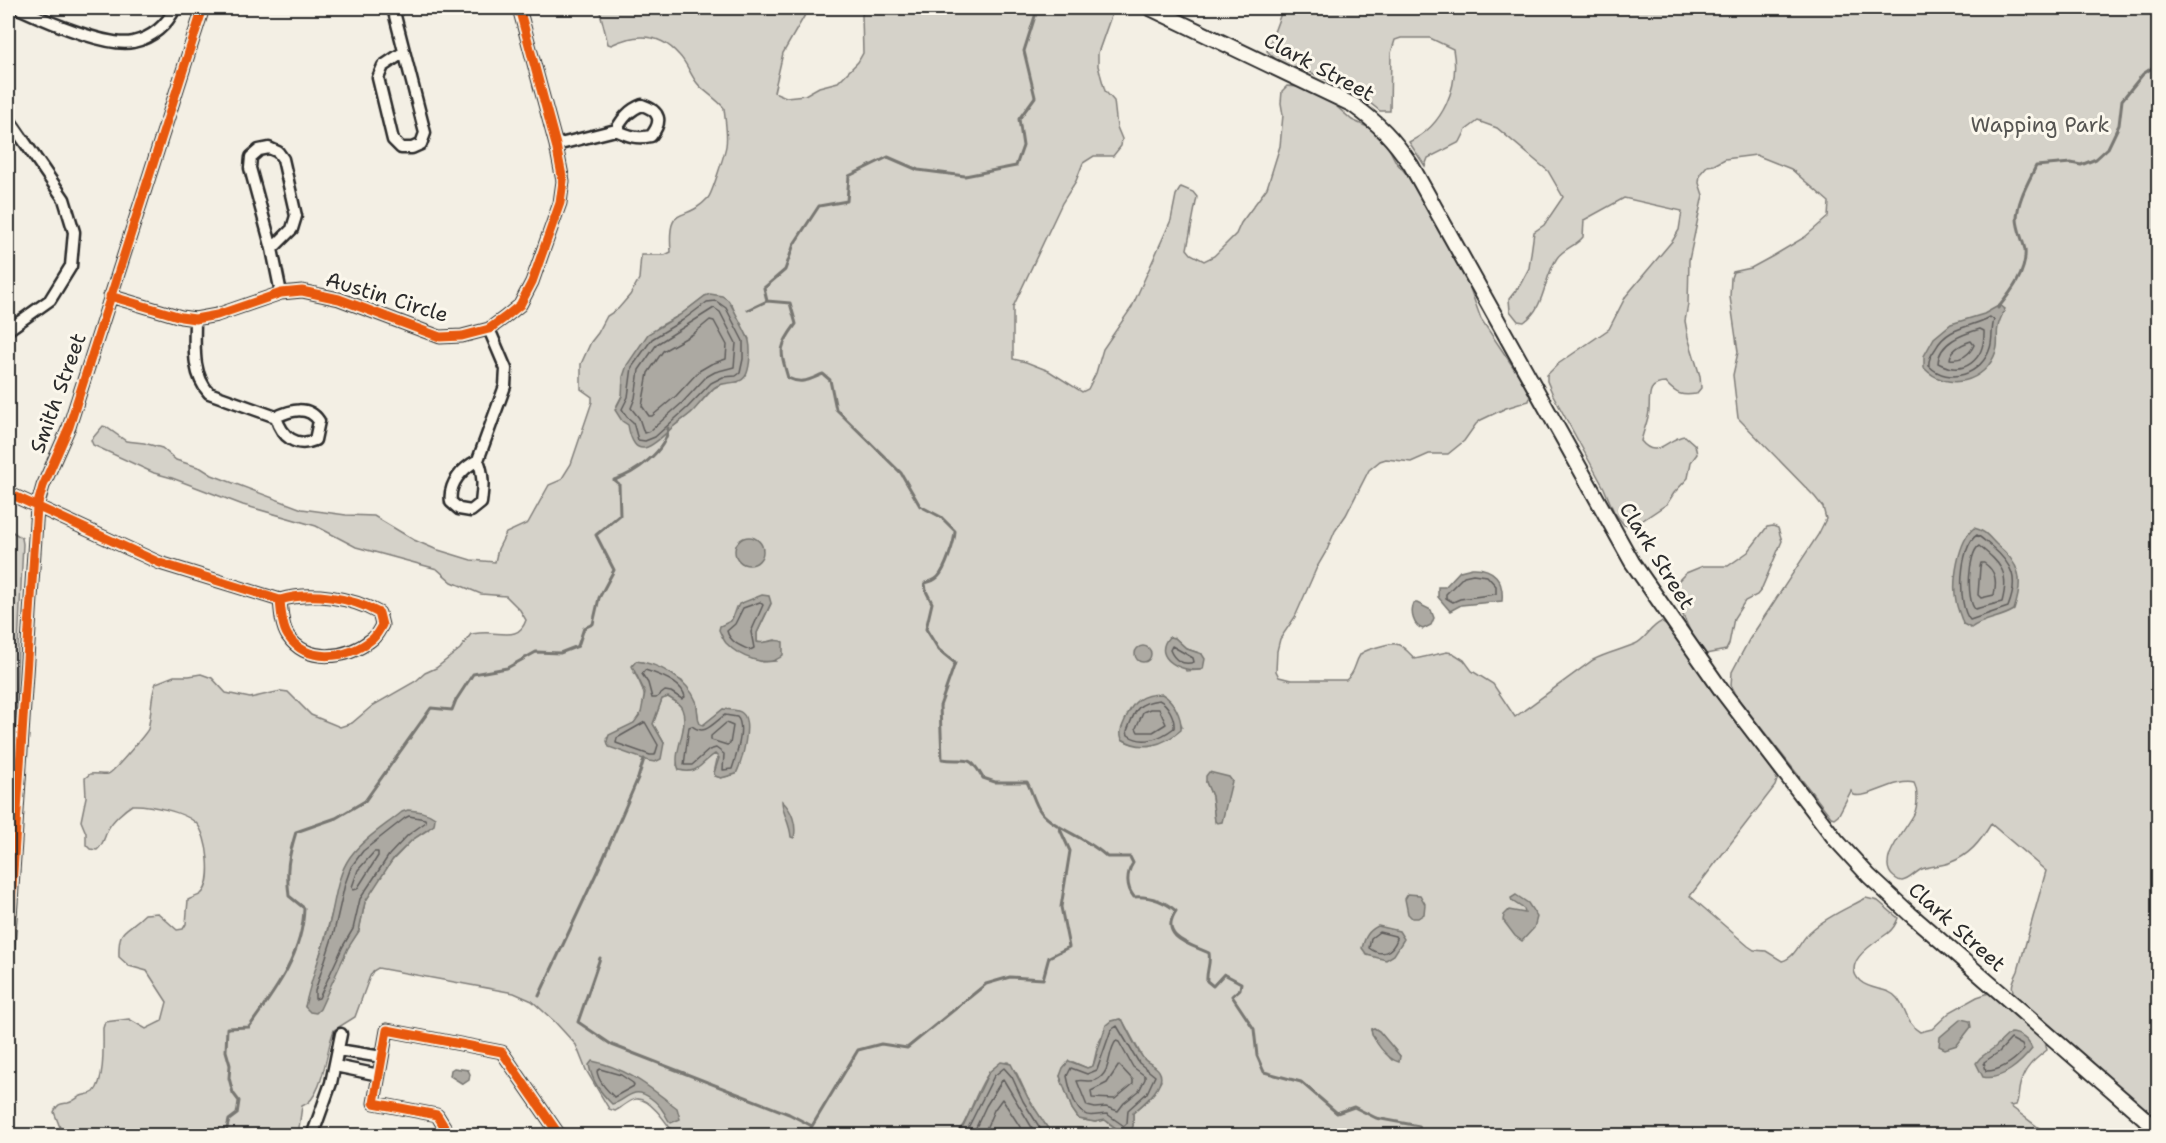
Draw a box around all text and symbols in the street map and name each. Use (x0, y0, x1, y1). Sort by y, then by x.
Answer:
street label: Clark Street (1259, 26, 1379, 108)
park label: Wapping Park (1970, 111, 2110, 139)
street label: Austin Circle (322, 265, 452, 329)
street label: Smith Street (23, 329, 93, 457)
street label: Clark Street (1613, 497, 1701, 615)
street label: Clark Street (1902, 876, 2012, 978)

